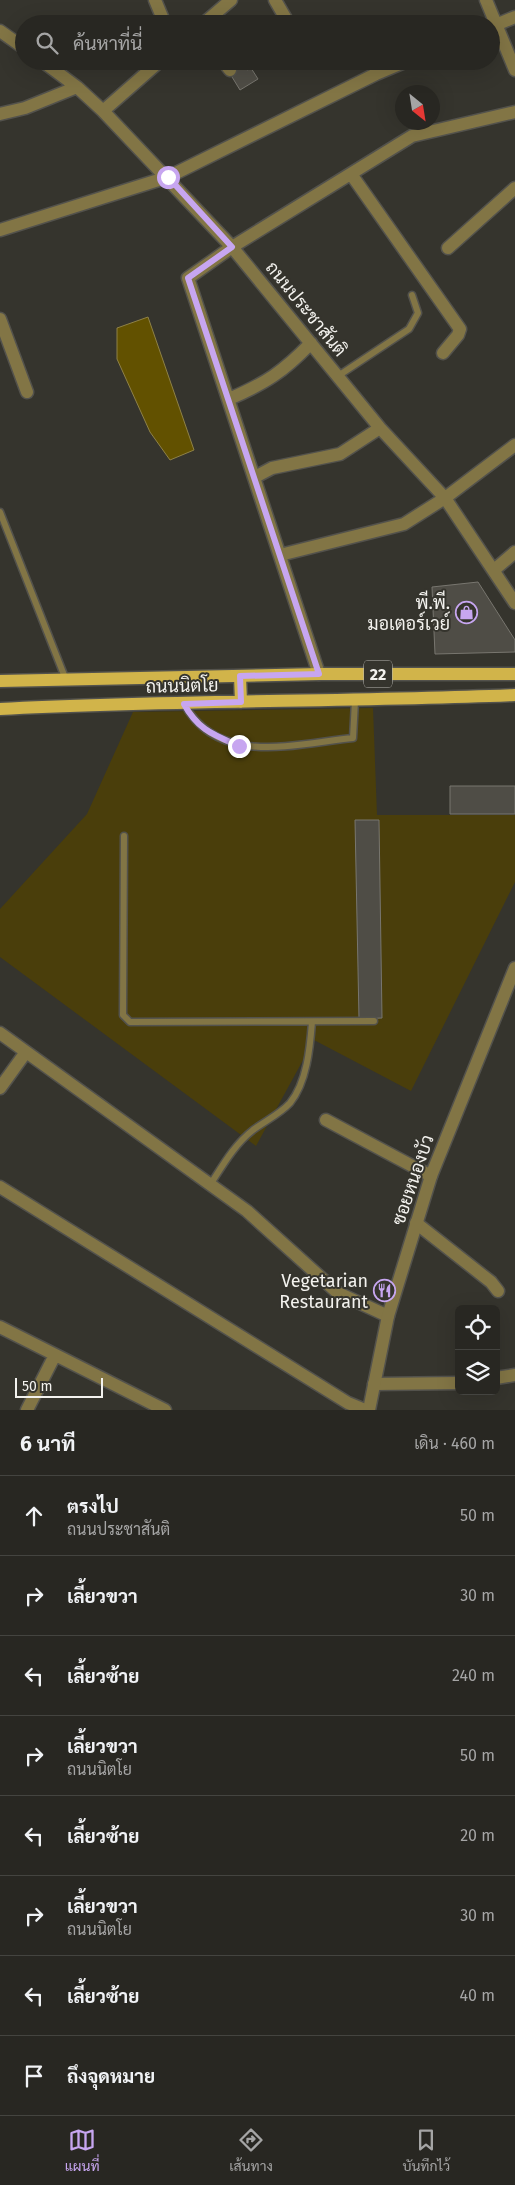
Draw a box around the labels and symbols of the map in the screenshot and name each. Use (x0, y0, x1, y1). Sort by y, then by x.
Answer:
north arrow (395, 85, 440, 130)
route start (157, 166, 180, 189)
street label: ถนนประชาสันติ (261, 257, 351, 361)
place label: พี.พี. มอเตอร์เวย์ (368, 590, 450, 635)
shop icon: พี.พี. มอเตอร์เวย์ (454, 601, 478, 625)
road number: 22 (364, 661, 392, 688)
street label: ถนนนิตโย (145, 672, 219, 698)
route end (228, 735, 251, 758)
street label: ซอยหนองบัว (387, 1132, 439, 1228)
place label: Vegetarian Restaurant (279, 1270, 368, 1313)
restaurant icon: Vegetarian Restaurant (372, 1279, 396, 1303)
scale bar (15, 1375, 102, 1398)

